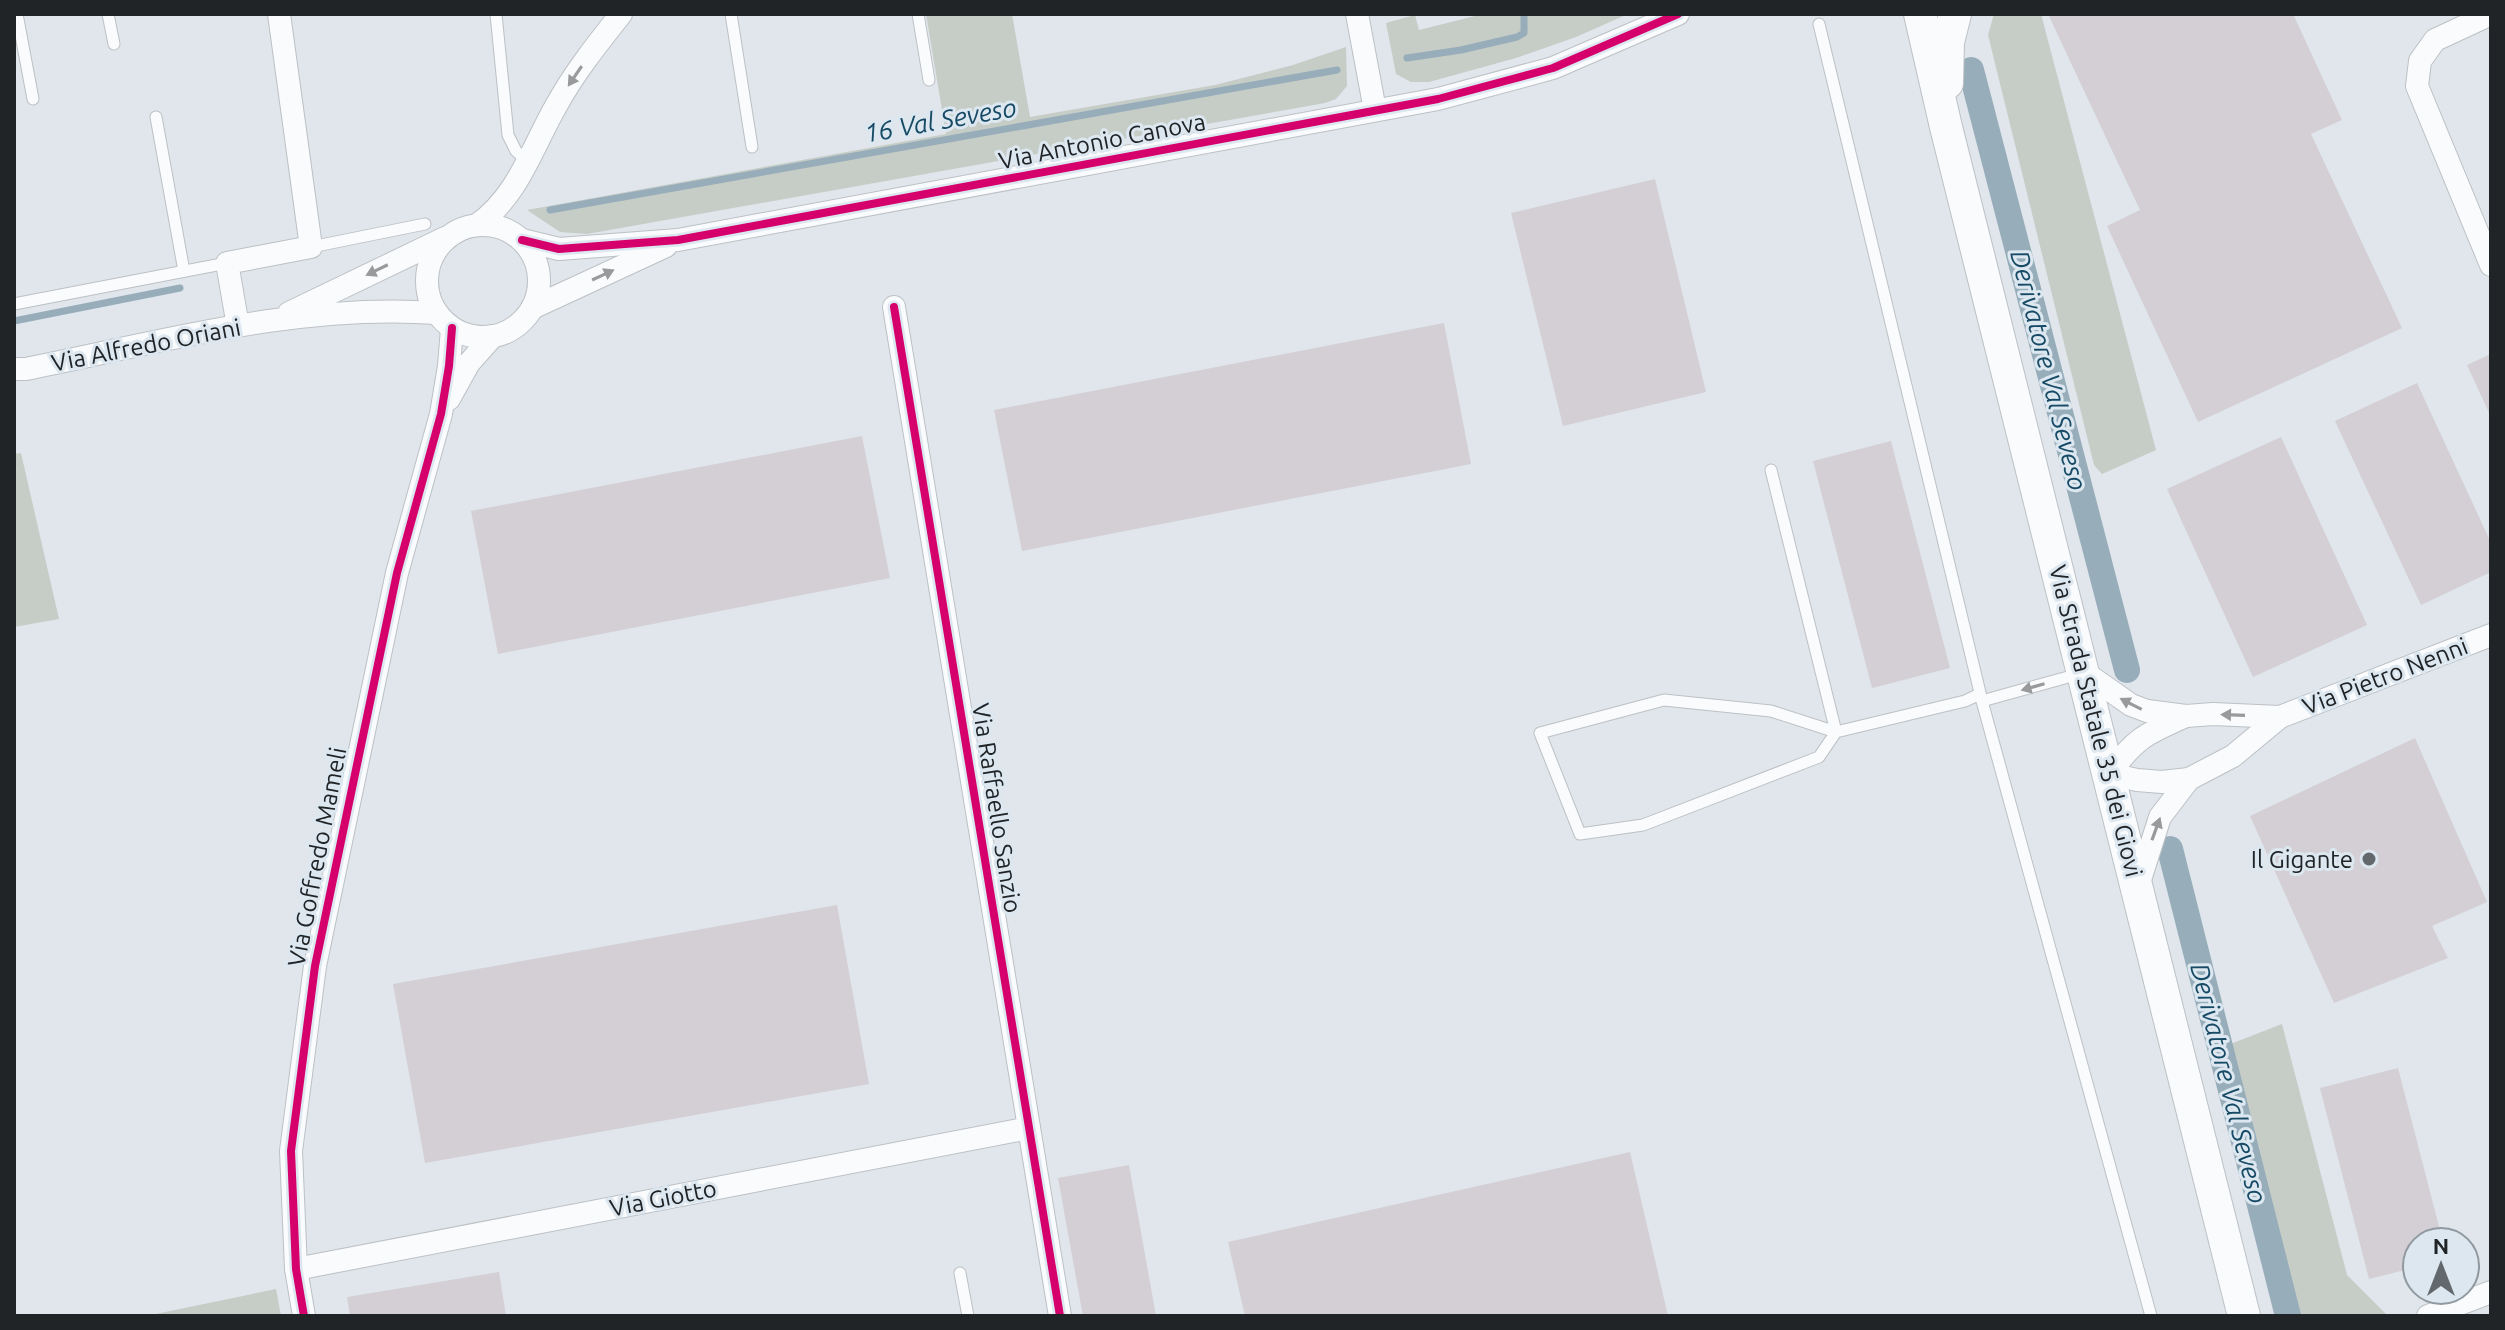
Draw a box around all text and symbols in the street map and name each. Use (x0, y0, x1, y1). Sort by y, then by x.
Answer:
one-way arrow (567, 66, 582, 87)
water label: 16 Val Seveso (861, 92, 1019, 148)
street label: Via Antonio Canova (996, 108, 1208, 174)
water label: Derivatore Val Seveso (2005, 247, 2093, 493)
one-way arrow (366, 263, 389, 277)
one-way arrow (591, 269, 615, 282)
street label: Via Alfredo Oriani (49, 313, 243, 377)
street label: Via Strada Statale 35 dei Giovi (2044, 562, 2148, 880)
street label: Via Pietro Nenni (2299, 632, 2471, 720)
one-way arrow (2020, 681, 2044, 694)
one-way arrow (2120, 697, 2143, 710)
street label: Via Raffaello Sanzio (967, 701, 1027, 915)
one-way arrow (2220, 709, 2245, 722)
street label: Via Goffredo Mameli (282, 745, 352, 969)
one-way arrow (2150, 817, 2163, 841)
place label: Il Gigante (2251, 846, 2353, 873)
marker: Il Gigante (2360, 850, 2378, 868)
water label: Derivatore Val Seveso (2185, 960, 2273, 1206)
street label: Via Giotto (607, 1174, 719, 1222)
north arrow (2401, 1226, 2481, 1306)
text: N (2433, 1233, 2449, 1258)

